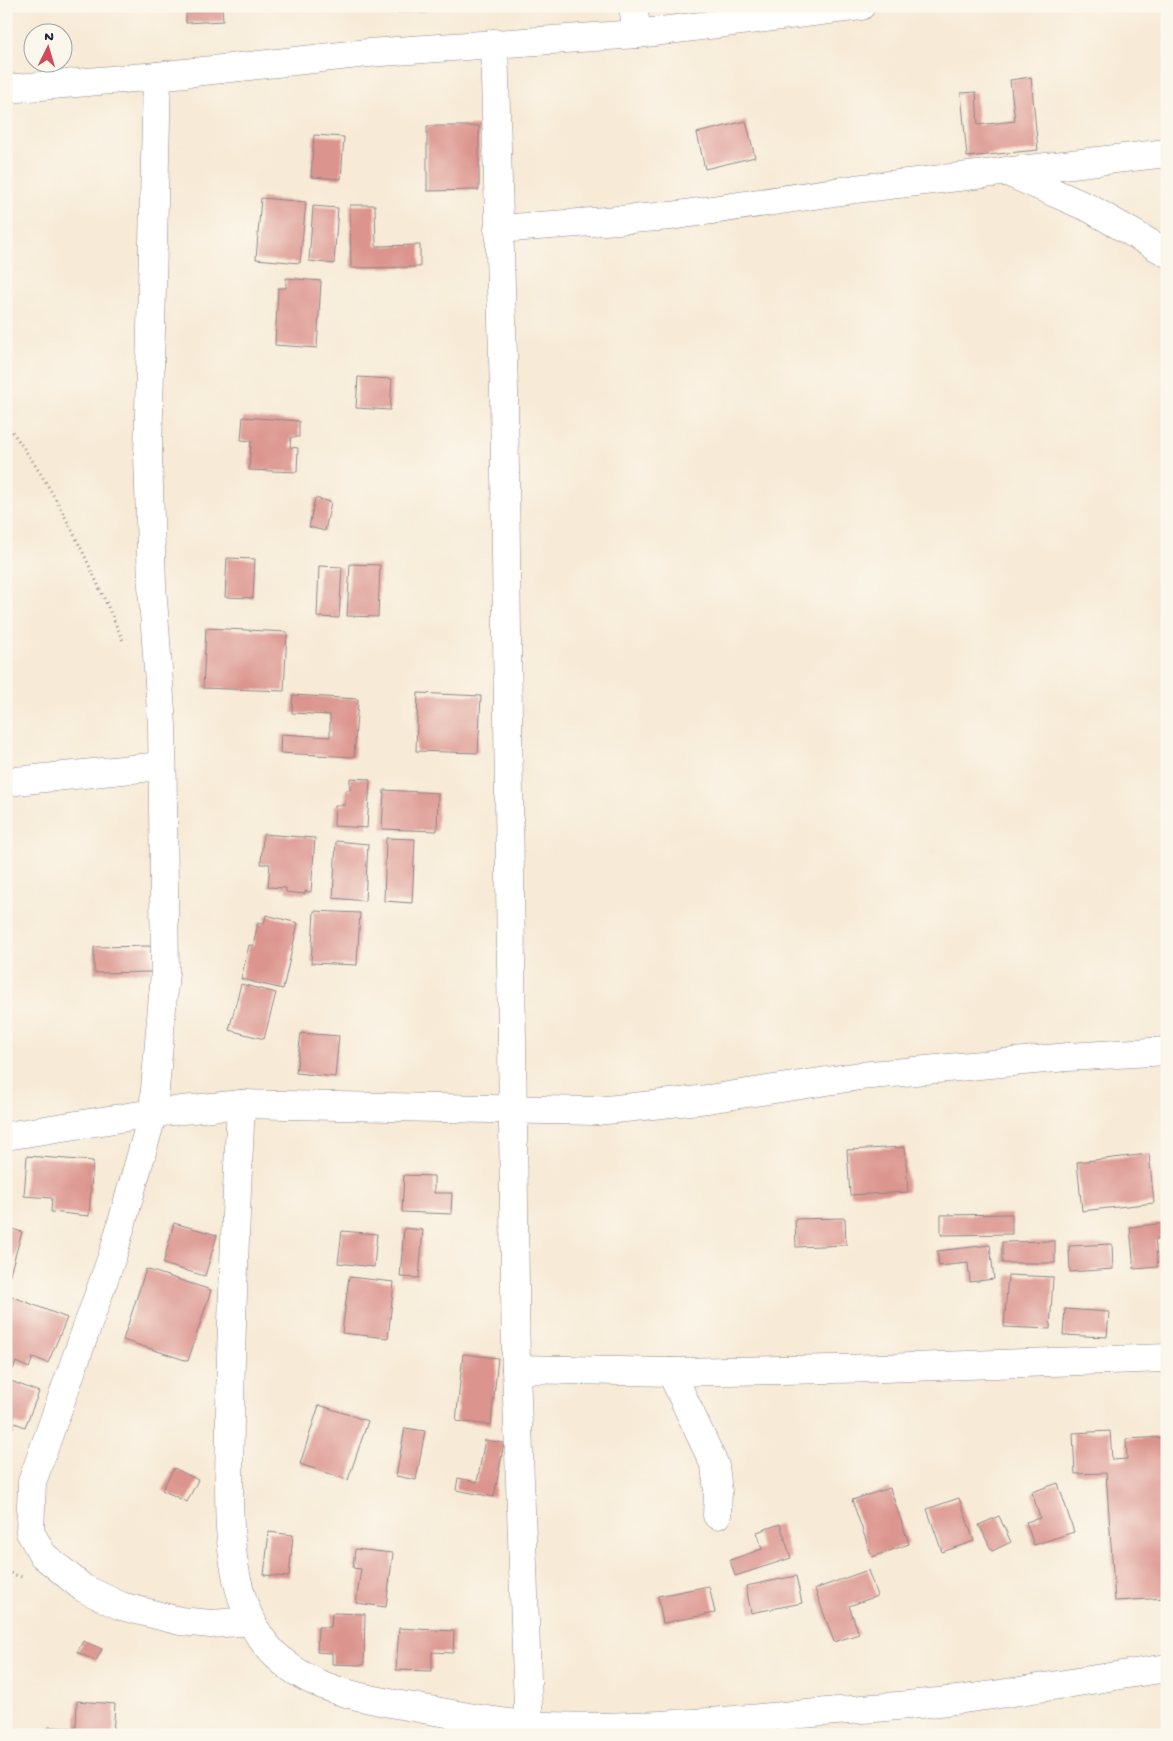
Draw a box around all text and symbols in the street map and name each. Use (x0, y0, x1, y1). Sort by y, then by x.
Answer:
north arrow (22, 22, 72, 72)
text: N (44, 29, 54, 46)

